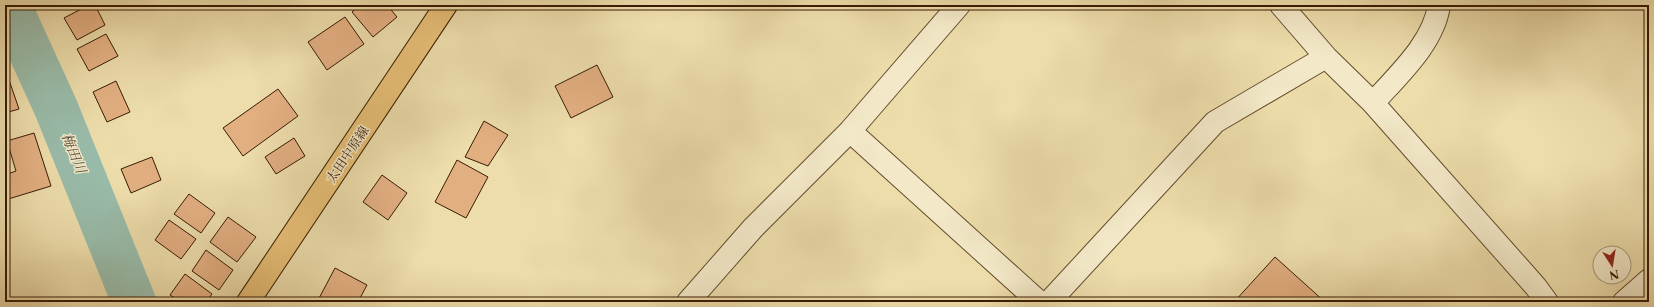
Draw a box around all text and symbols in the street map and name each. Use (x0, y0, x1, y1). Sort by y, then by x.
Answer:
street label: 太田中原線 (322, 123, 372, 185)
water label: 梅田川 (58, 130, 91, 178)
north arrow (1592, 245, 1632, 285)
text: N (1608, 267, 1620, 283)

